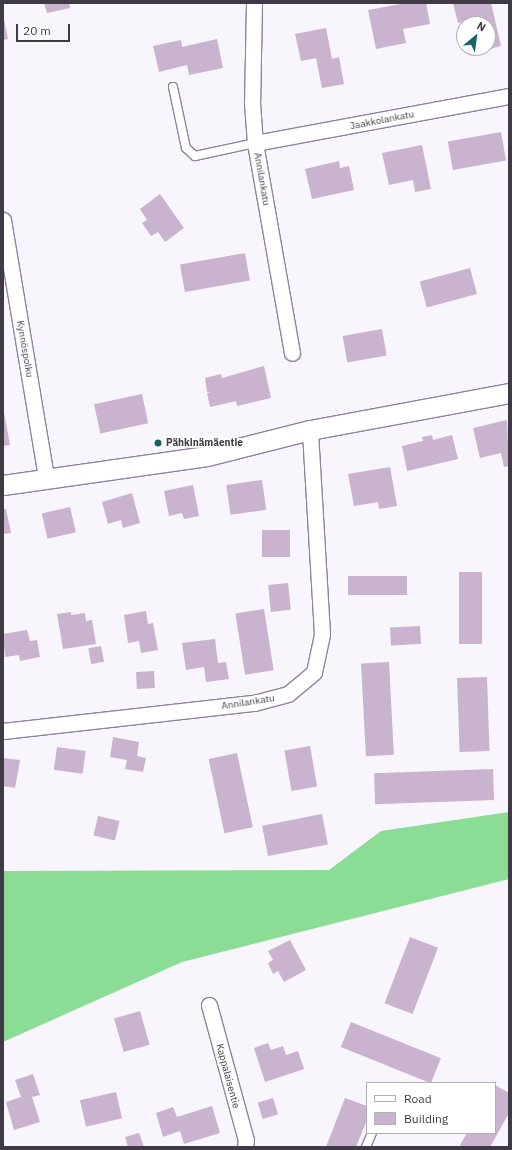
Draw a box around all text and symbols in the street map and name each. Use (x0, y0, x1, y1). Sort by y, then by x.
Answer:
scale bar (18, 16, 72, 42)
north arrow (456, 16, 496, 56)
text: N (474, 18, 488, 34)
text: 20 m (23, 23, 51, 38)
street label: Jaakkolankatu (349, 108, 415, 132)
street label: Annilankatu (251, 151, 273, 207)
street label: Kynnöspolku (14, 319, 36, 379)
place label: Pähkinämäentie (166, 437, 243, 449)
marker: Pähkinämäentie (153, 438, 163, 448)
street label: Annilankatu (221, 692, 275, 712)
street label: Kappalaisentie (214, 1042, 242, 1110)
legend (366, 1082, 496, 1134)
text: Road (404, 1091, 432, 1106)
text: Building (404, 1111, 448, 1126)

